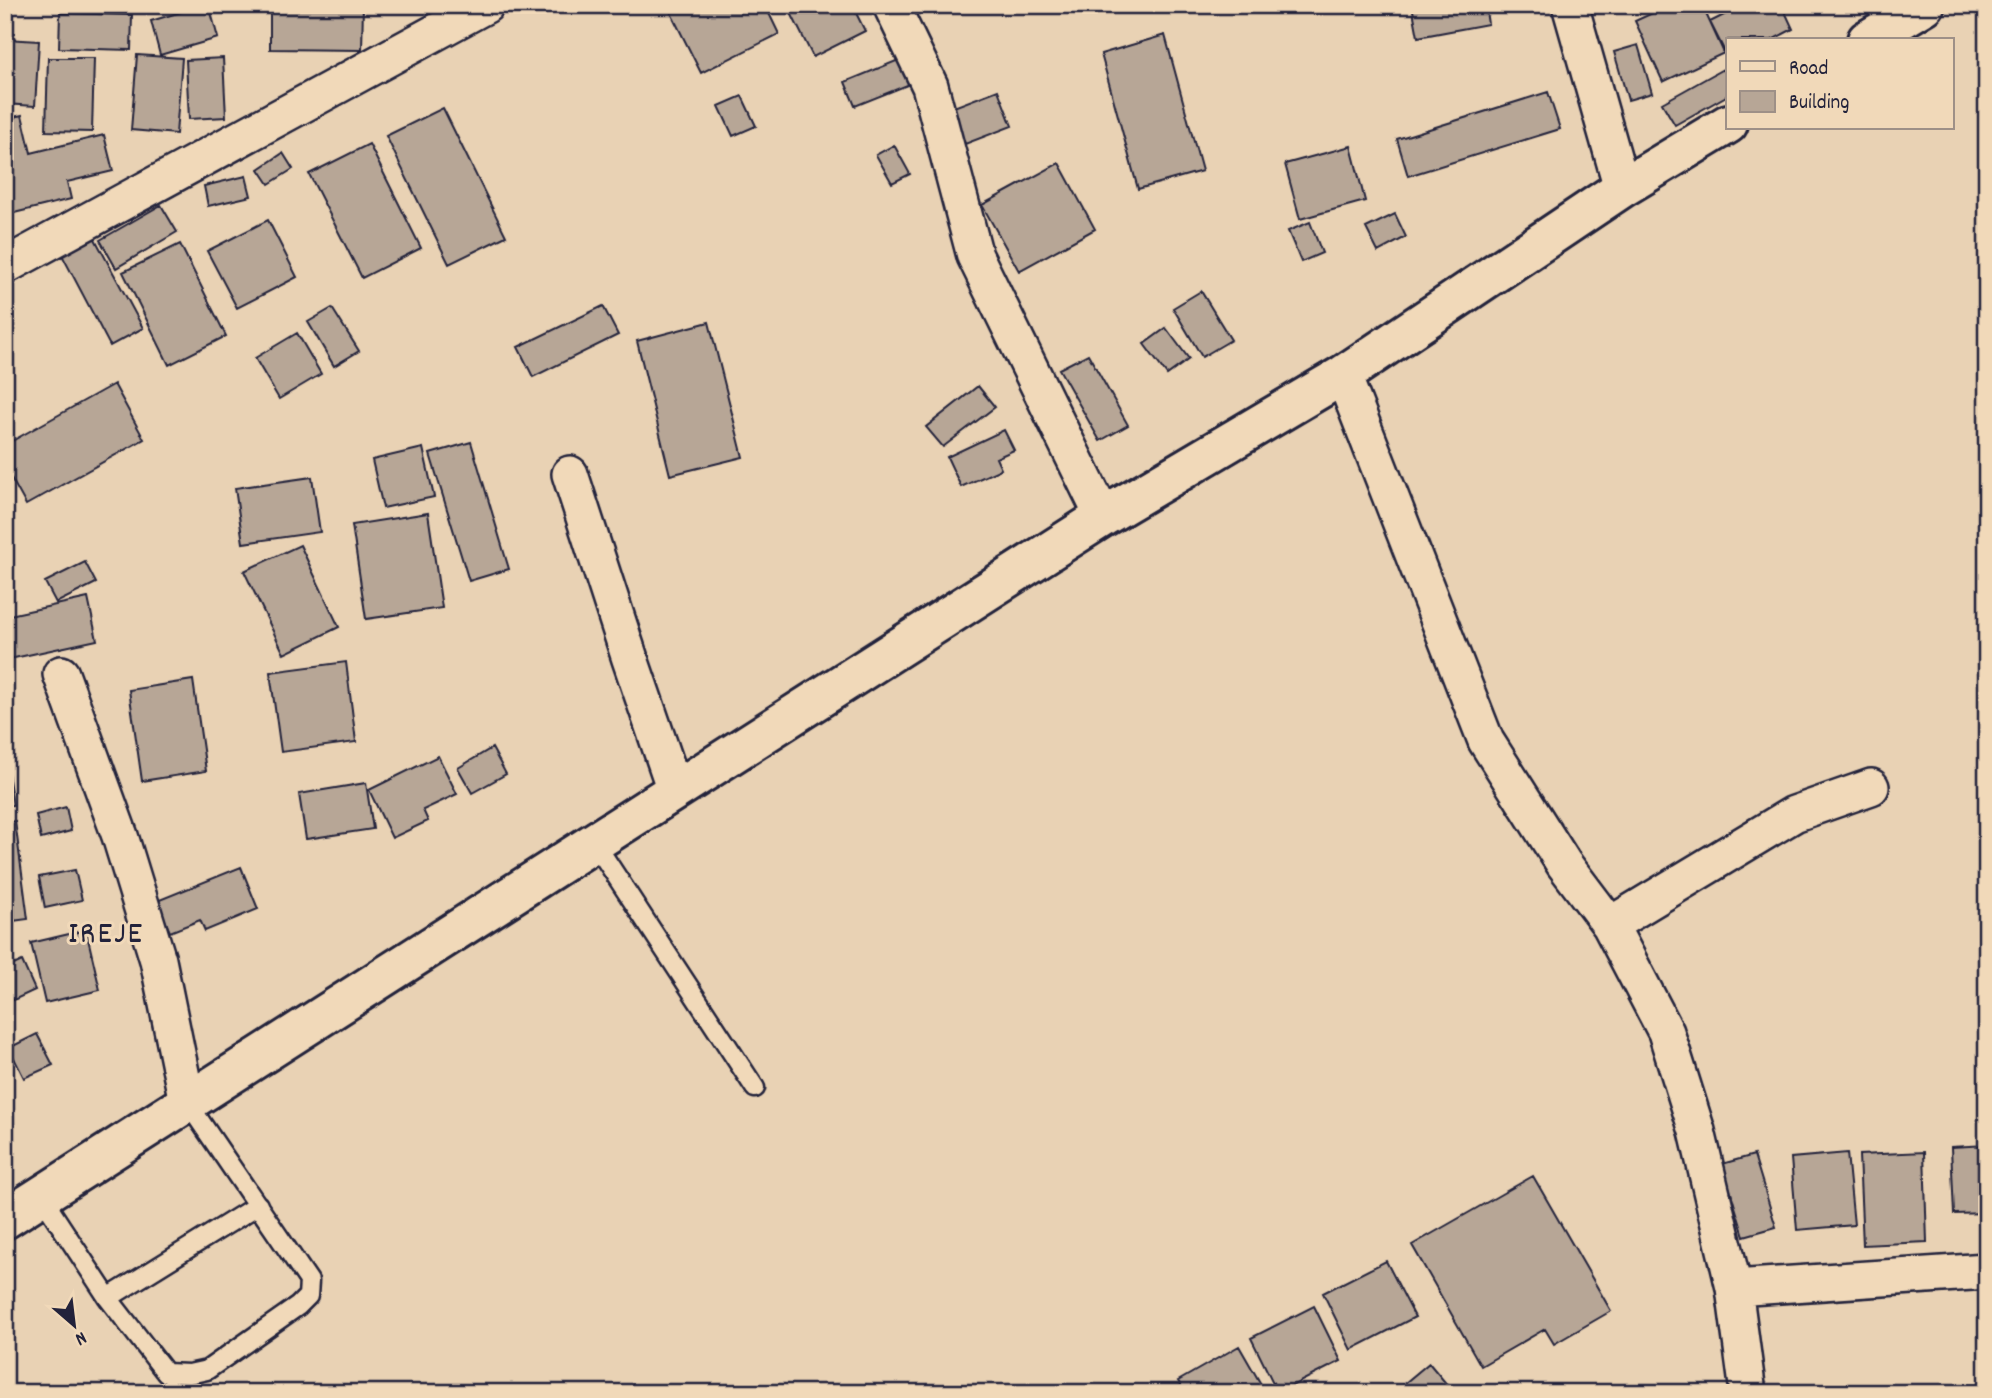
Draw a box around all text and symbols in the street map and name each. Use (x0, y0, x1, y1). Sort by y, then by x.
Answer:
legend (1726, 38, 1954, 130)
text: Road (1789, 55, 1828, 85)
text: Building (1789, 89, 1849, 119)
district label: IREJE (68, 913, 144, 959)
north arrow (38, 1290, 108, 1360)
text: N (70, 1323, 91, 1351)

